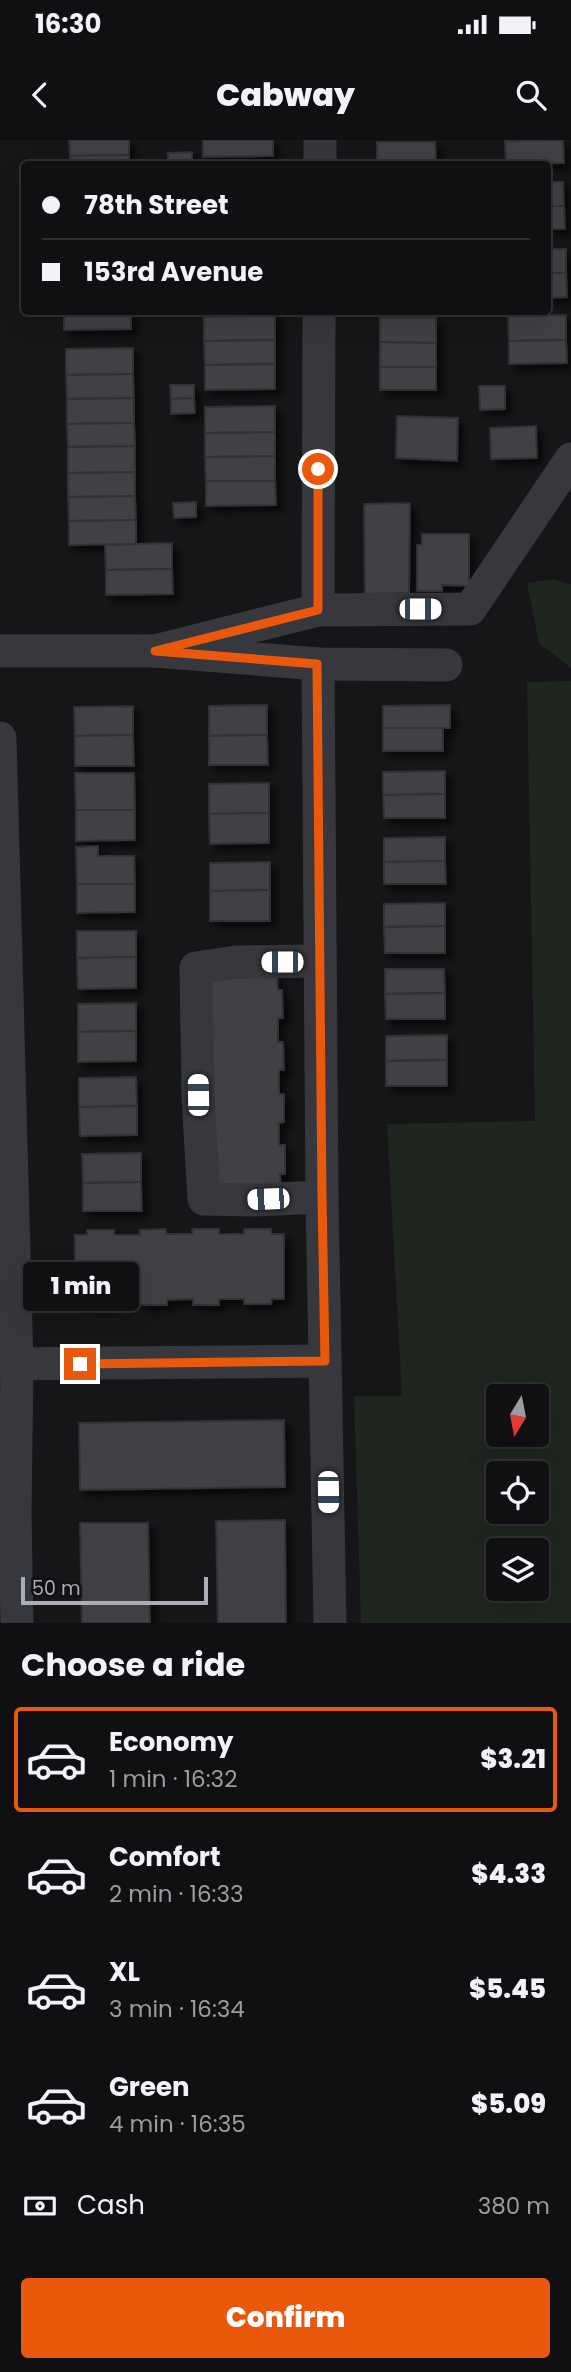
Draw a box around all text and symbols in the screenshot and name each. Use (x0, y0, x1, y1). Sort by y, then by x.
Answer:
text: 16:30 (35, 6, 101, 42)
text: Cabway (216, 72, 355, 117)
icon: back (21, 76, 59, 114)
icon: search (512, 76, 550, 114)
text: 78th Street (84, 187, 229, 223)
text: 153rd Avenue (84, 254, 263, 290)
route start (302, 453, 334, 485)
car (400, 599, 442, 620)
car (262, 952, 304, 973)
car (188, 1074, 209, 1116)
car (247, 1188, 290, 1210)
callout: 1 min (22, 1262, 138, 1312)
text: 1 min (51, 1270, 111, 1302)
route end (64, 1348, 96, 1380)
north arrow (486, 1384, 550, 1447)
map controls (486, 1384, 549, 1601)
button: locate (486, 1461, 549, 1524)
car (318, 1471, 339, 1513)
button: layers (486, 1538, 549, 1601)
scale bar (21, 1574, 208, 1606)
text: 50 m (32, 1575, 81, 1602)
text: Choose a ride (21, 1642, 245, 1687)
text: Economy (109, 1724, 233, 1760)
icon: car (25, 1728, 88, 1791)
text: $3.21 (480, 1741, 546, 1777)
text: 1 min · 16:32 (109, 1763, 237, 1795)
text: Comfort (109, 1839, 221, 1875)
icon: car (25, 1843, 88, 1906)
text: $4.33 (471, 1856, 546, 1892)
text: 2 min · 16:33 (109, 1878, 244, 1910)
text: XL (109, 1954, 140, 1990)
icon: car (25, 1958, 88, 2021)
text: $5.45 (469, 1971, 546, 2007)
text: 3 min · 16:34 (109, 1993, 245, 2025)
text: Green (109, 2069, 190, 2105)
icon: car (25, 2073, 88, 2136)
text: $5.09 (471, 2086, 546, 2122)
text: 4 min · 16:35 (109, 2108, 246, 2140)
icon: cash (21, 2187, 59, 2225)
text: Cash (77, 2187, 145, 2223)
text: 380 m (478, 2190, 550, 2222)
button: Confirm (21, 2278, 550, 2358)

